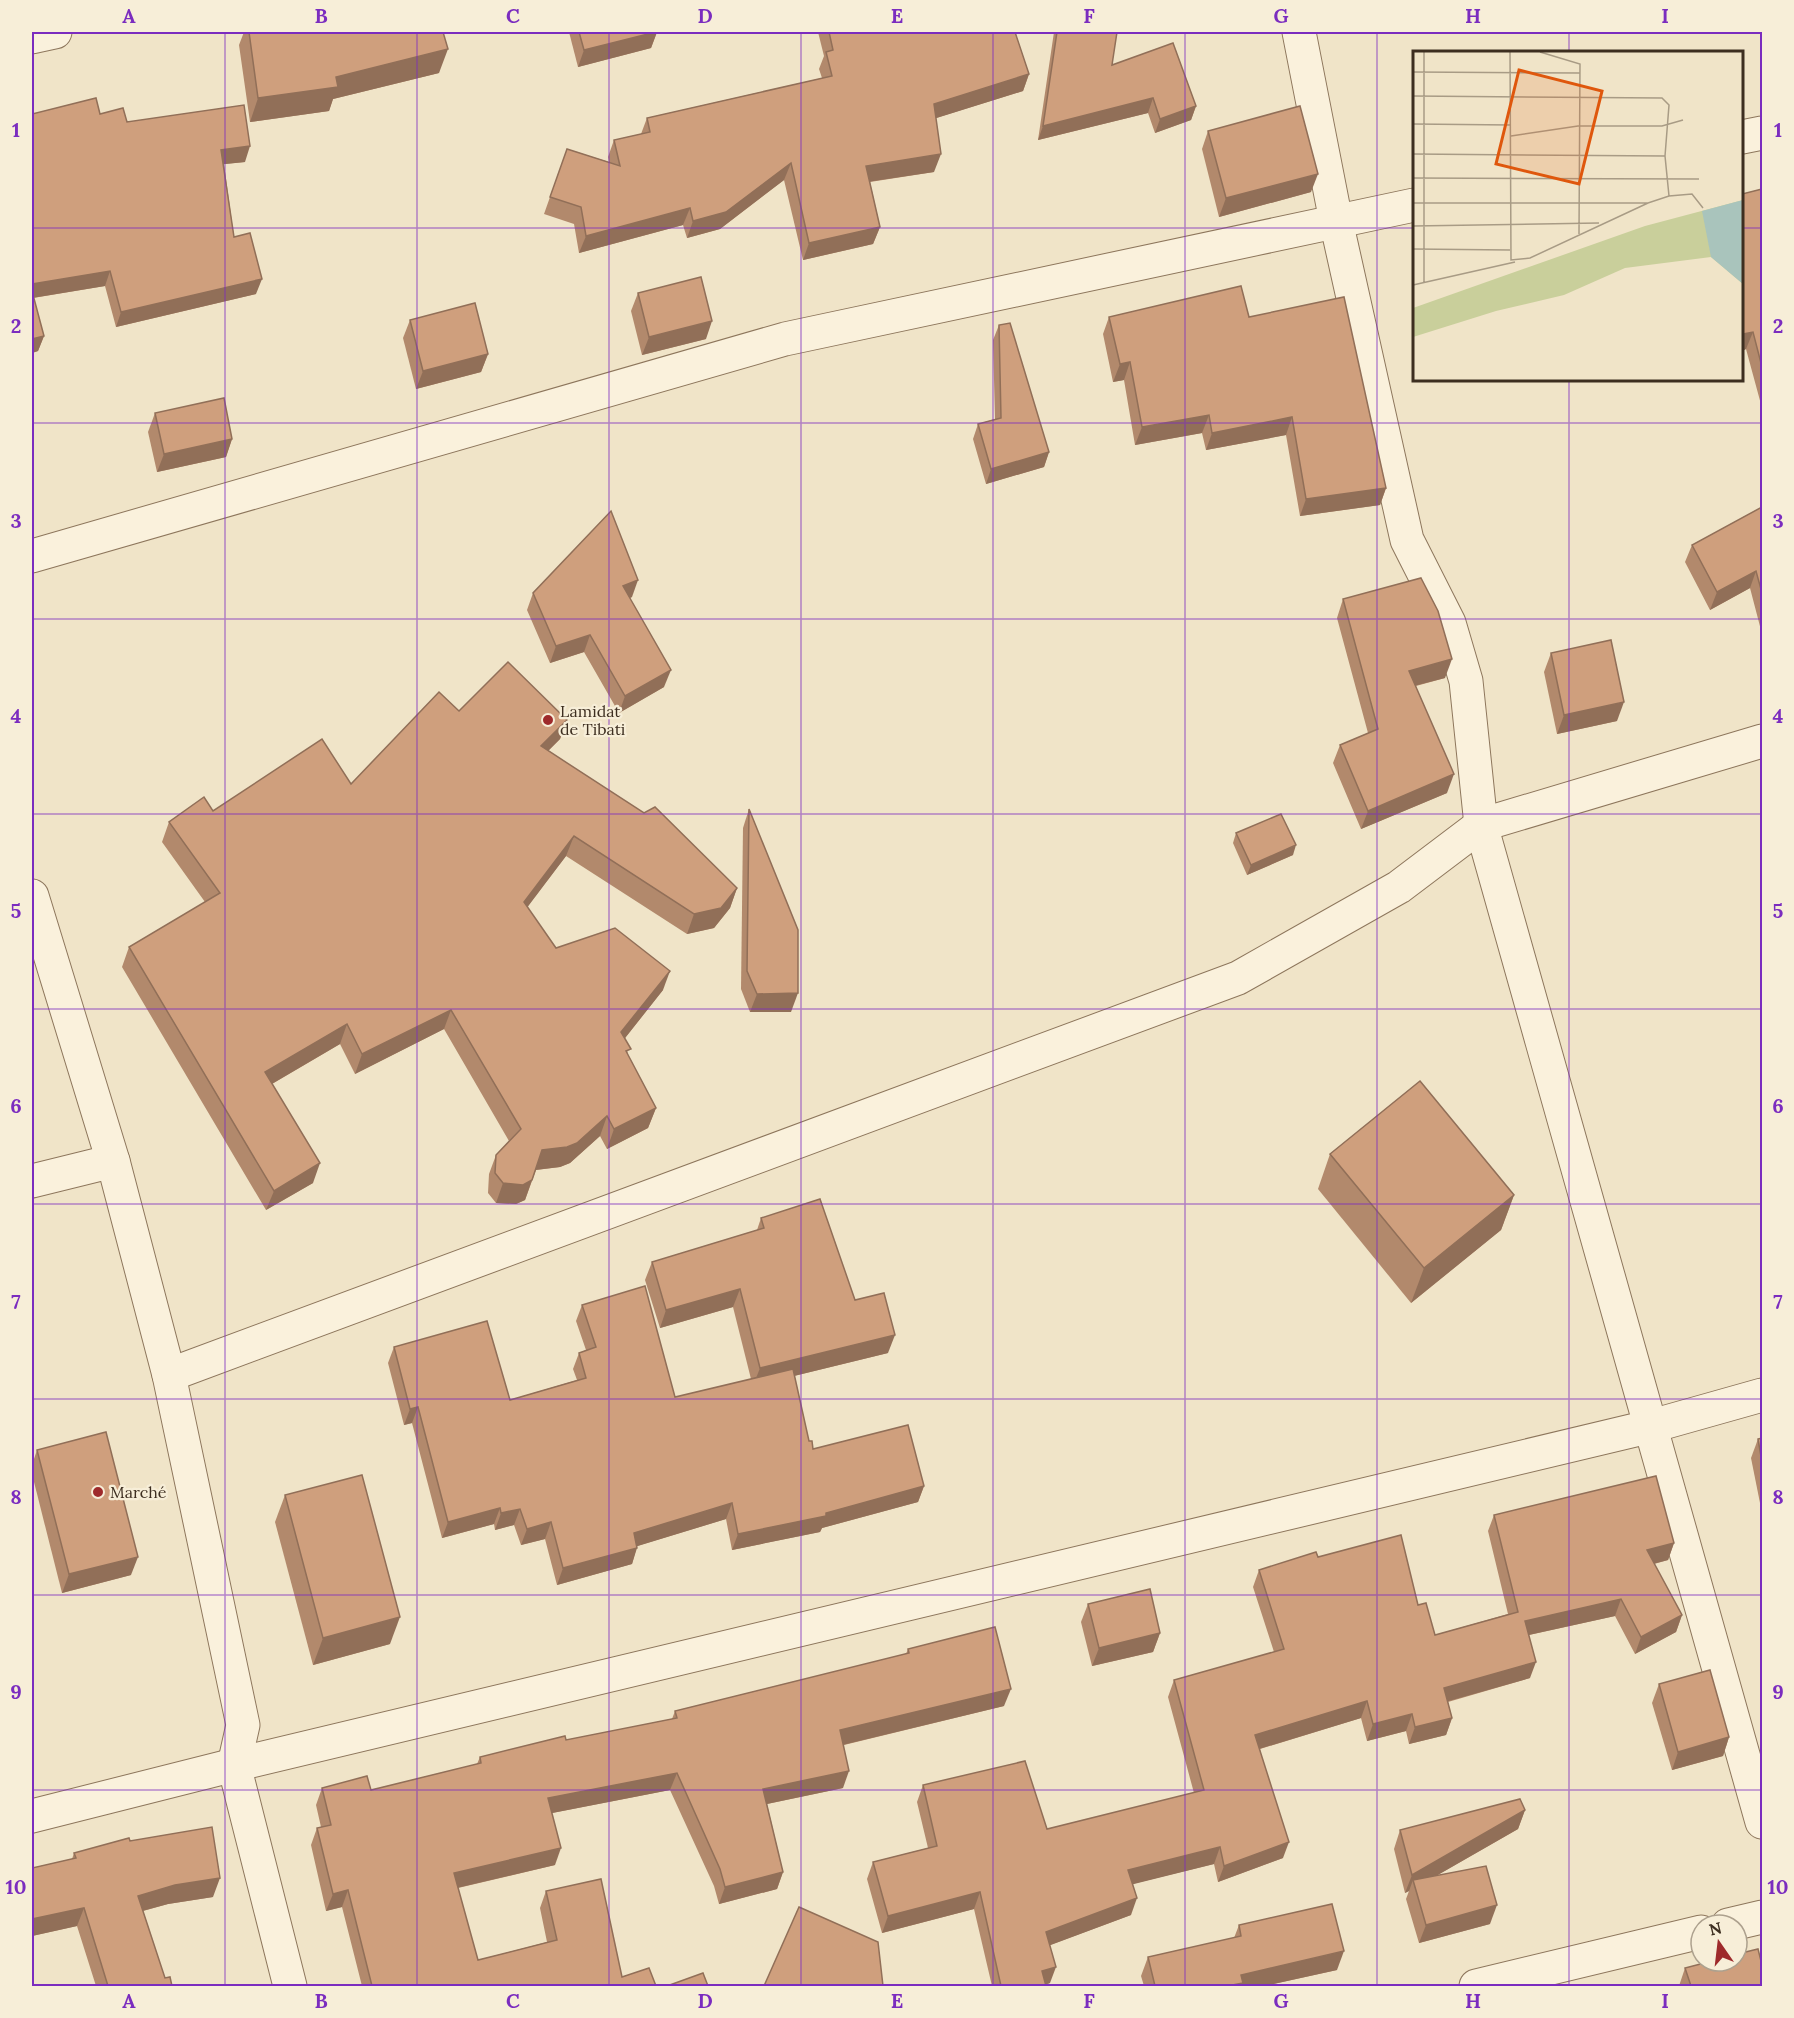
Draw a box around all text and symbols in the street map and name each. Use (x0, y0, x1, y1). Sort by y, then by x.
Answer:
text: A (122, 3, 136, 28)
text: B (314, 3, 328, 28)
text: C (506, 3, 520, 28)
text: D (697, 3, 713, 28)
text: E (891, 3, 903, 28)
text: F (1083, 3, 1095, 28)
text: G (1273, 3, 1289, 28)
text: H (1465, 3, 1481, 28)
text: I (1661, 3, 1669, 28)
inset map (1413, 51, 1743, 381)
text: 1 (12, 117, 20, 142)
text: 1 (1774, 117, 1782, 142)
text: 2 (11, 313, 21, 338)
text: 2 (1773, 313, 1783, 338)
text: 3 (10, 508, 22, 533)
text: 3 (1772, 508, 1784, 533)
place label: Lamidat de Tibati (560, 701, 625, 739)
text: 4 (11, 703, 22, 728)
text: 4 (1773, 703, 1784, 728)
marker: Lamidat de Tibati (541, 713, 555, 727)
text: 5 (11, 898, 22, 923)
text: 5 (1773, 898, 1784, 923)
text: 6 (10, 1093, 22, 1118)
text: 6 (1772, 1093, 1784, 1118)
text: 7 (11, 1289, 21, 1314)
text: 7 (1773, 1289, 1783, 1314)
place label: Marché (110, 1482, 167, 1502)
text: 8 (10, 1484, 22, 1509)
text: 8 (1772, 1484, 1784, 1509)
marker: Marché (91, 1485, 105, 1499)
text: 9 (10, 1679, 22, 1704)
text: 9 (1772, 1679, 1784, 1704)
text: 10 (6, 1874, 26, 1899)
text: 10 (1768, 1874, 1788, 1899)
north arrow (1689, 1913, 1749, 1973)
text: N (1707, 1917, 1724, 1940)
text: A (122, 1988, 136, 2013)
text: B (314, 1988, 328, 2013)
text: C (506, 1988, 520, 2013)
text: D (697, 1988, 713, 2013)
text: E (891, 1988, 903, 2013)
text: F (1083, 1988, 1095, 2013)
text: G (1273, 1988, 1289, 2013)
text: H (1465, 1988, 1481, 2013)
text: I (1661, 1988, 1669, 2013)

